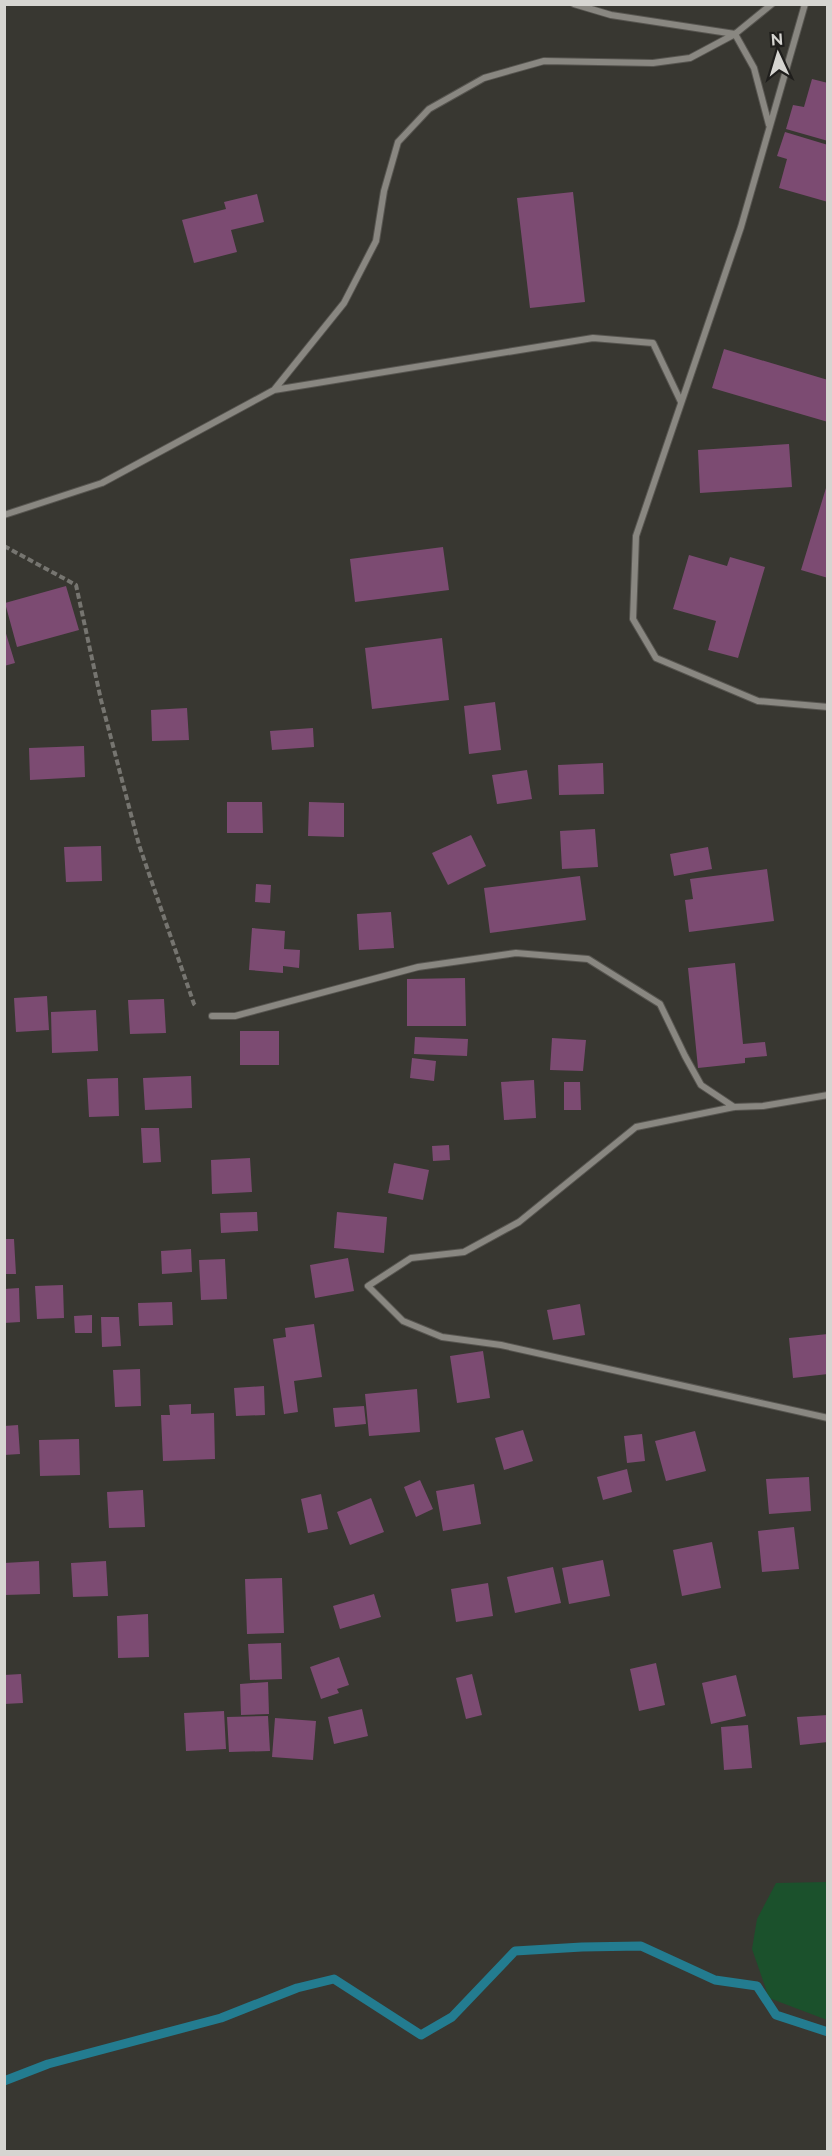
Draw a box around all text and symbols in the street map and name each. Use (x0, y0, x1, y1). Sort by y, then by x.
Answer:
north arrow (748, 24, 808, 84)
text: N (770, 30, 784, 49)

